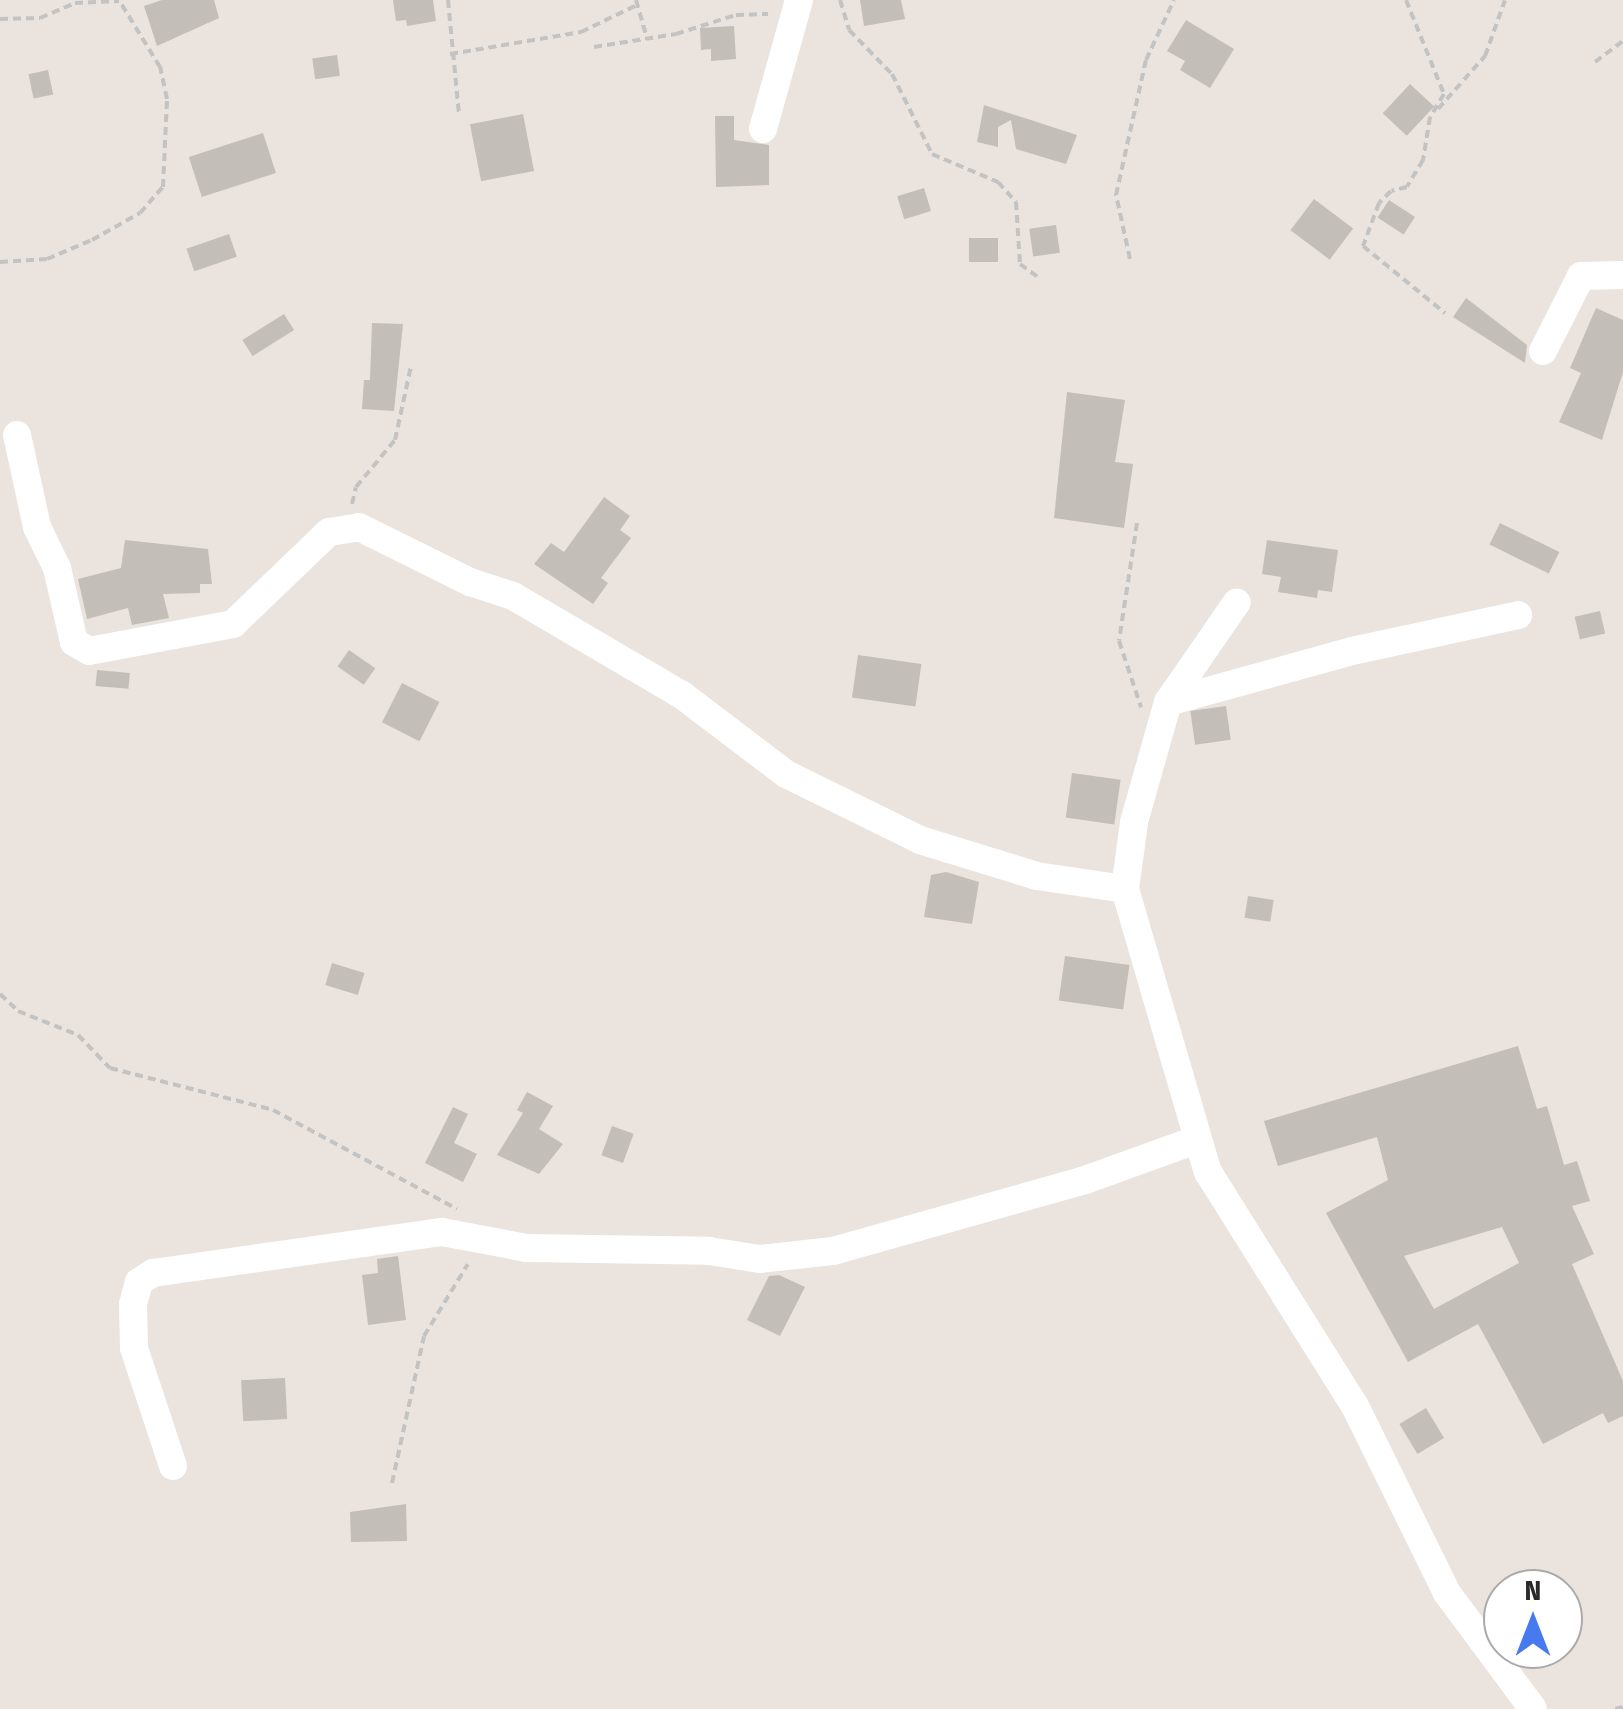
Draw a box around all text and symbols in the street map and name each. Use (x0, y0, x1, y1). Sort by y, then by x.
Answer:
north arrow (1483, 1569, 1583, 1669)
text: N (1525, 1574, 1541, 1607)

